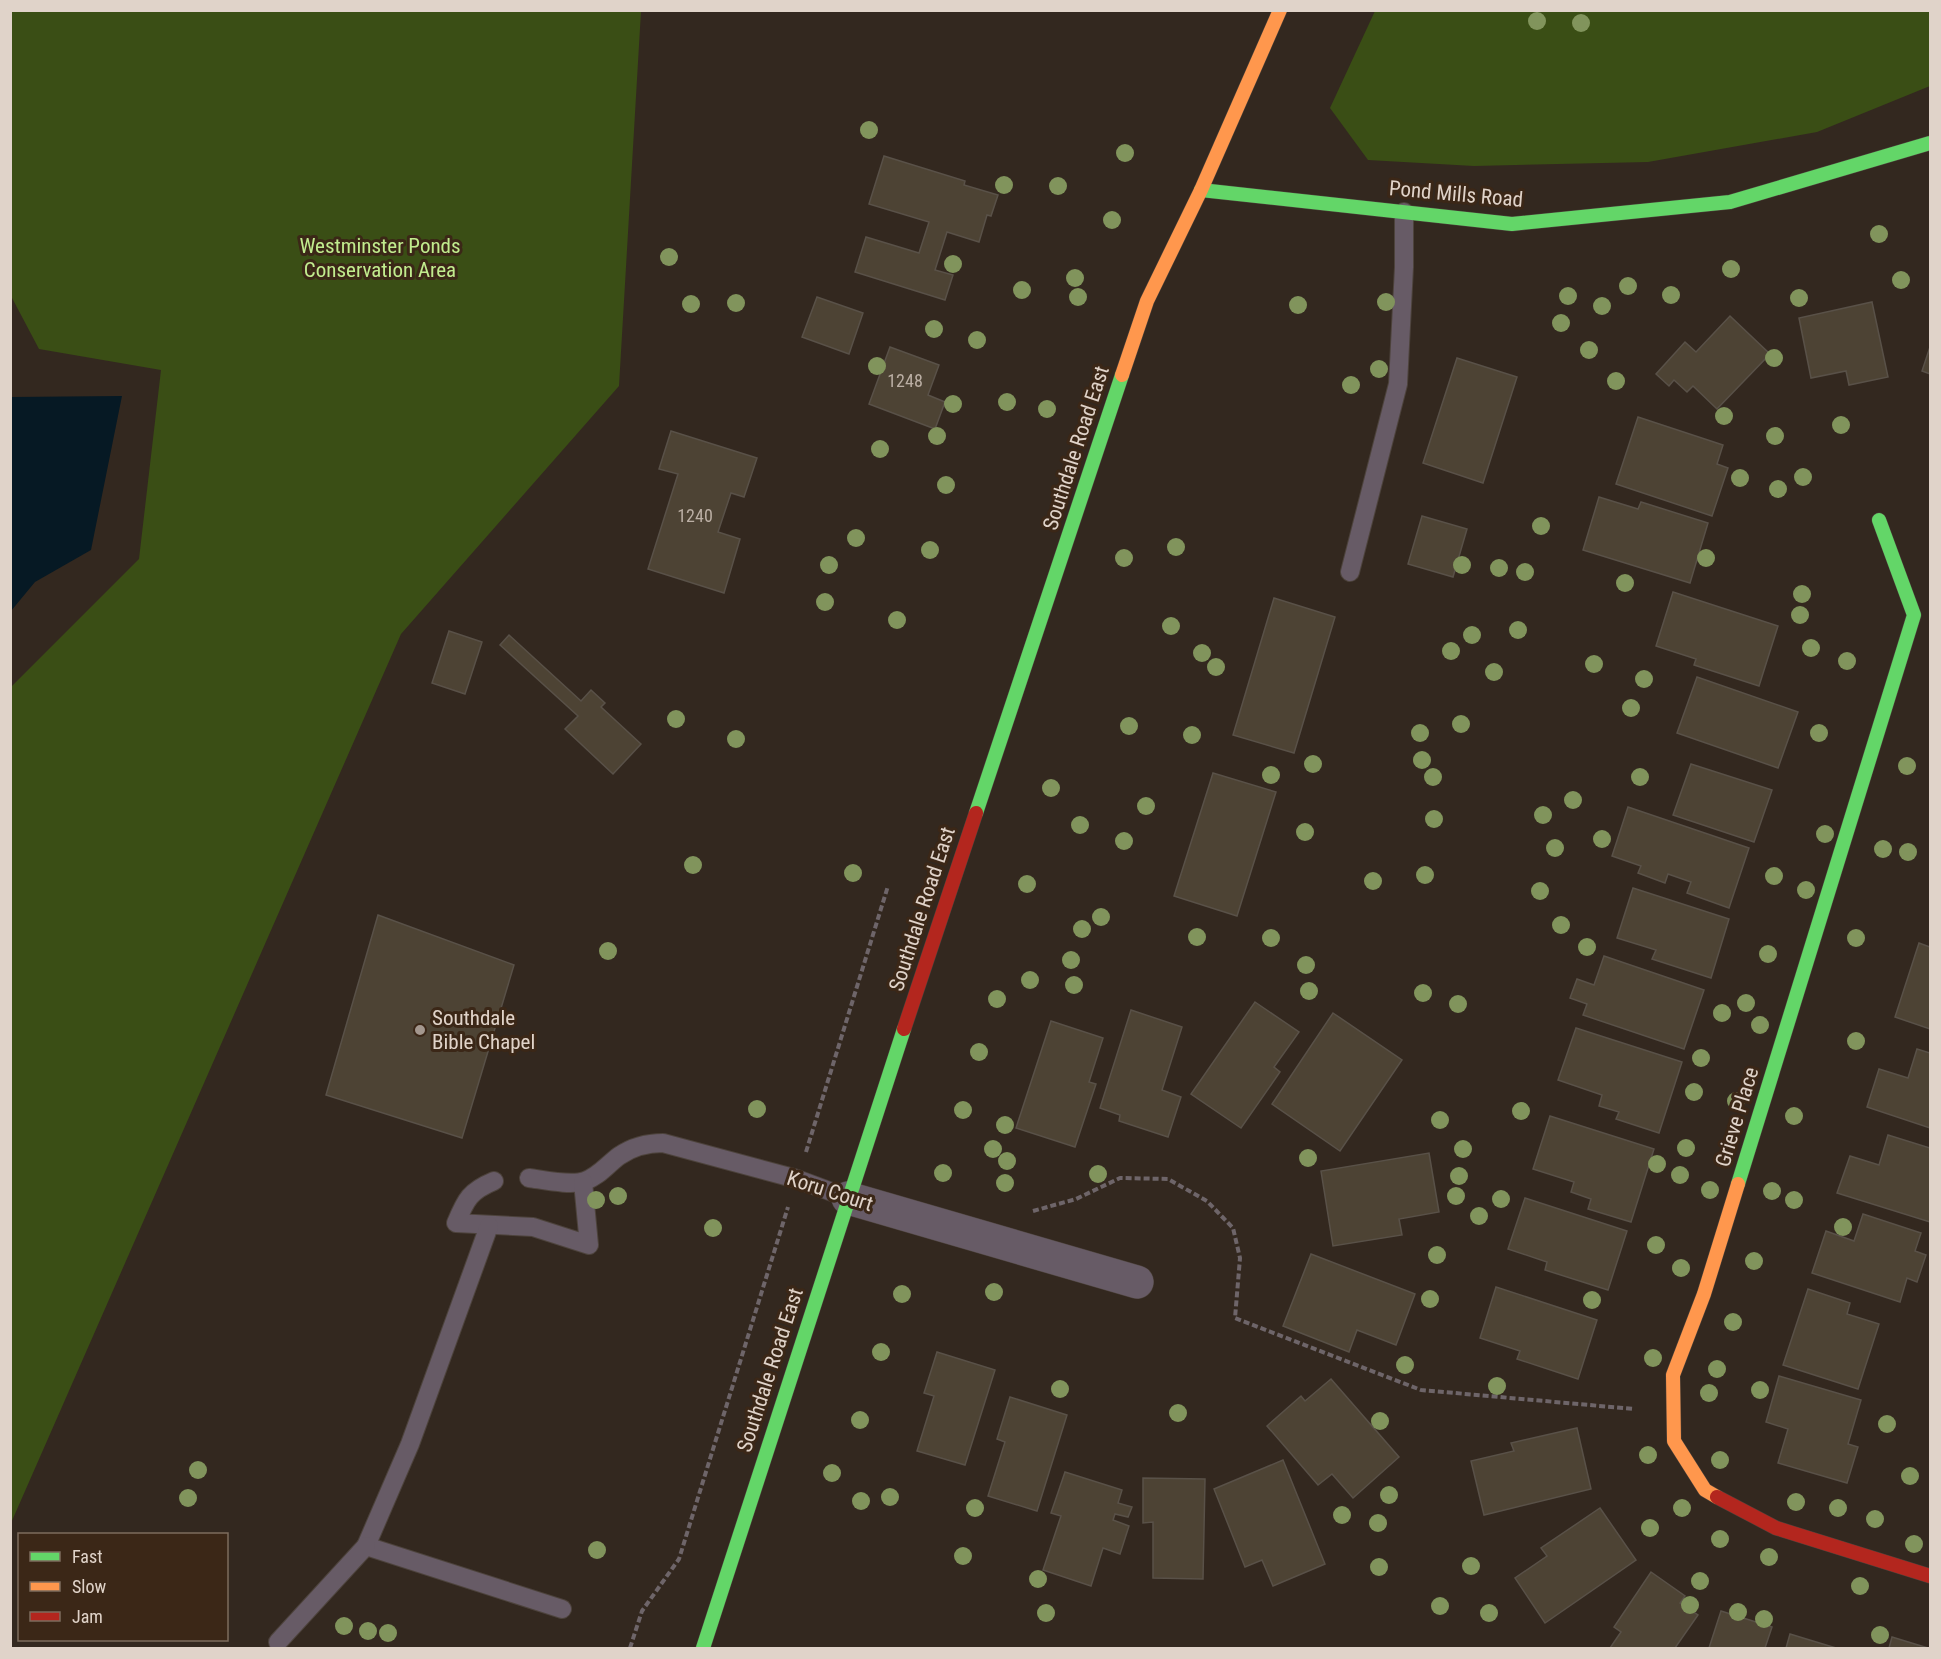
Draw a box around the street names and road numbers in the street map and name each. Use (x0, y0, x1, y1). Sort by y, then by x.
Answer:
street label: Pond Mills Road (1388, 176, 1524, 212)
street label: Southdale Road East (1038, 363, 1114, 533)
street label: Southdale Road East (884, 824, 960, 994)
street label: Grieve Place (1710, 1064, 1764, 1170)
street label: Koru Court (784, 1166, 876, 1216)
street label: Southdale Road East (732, 1285, 808, 1455)

